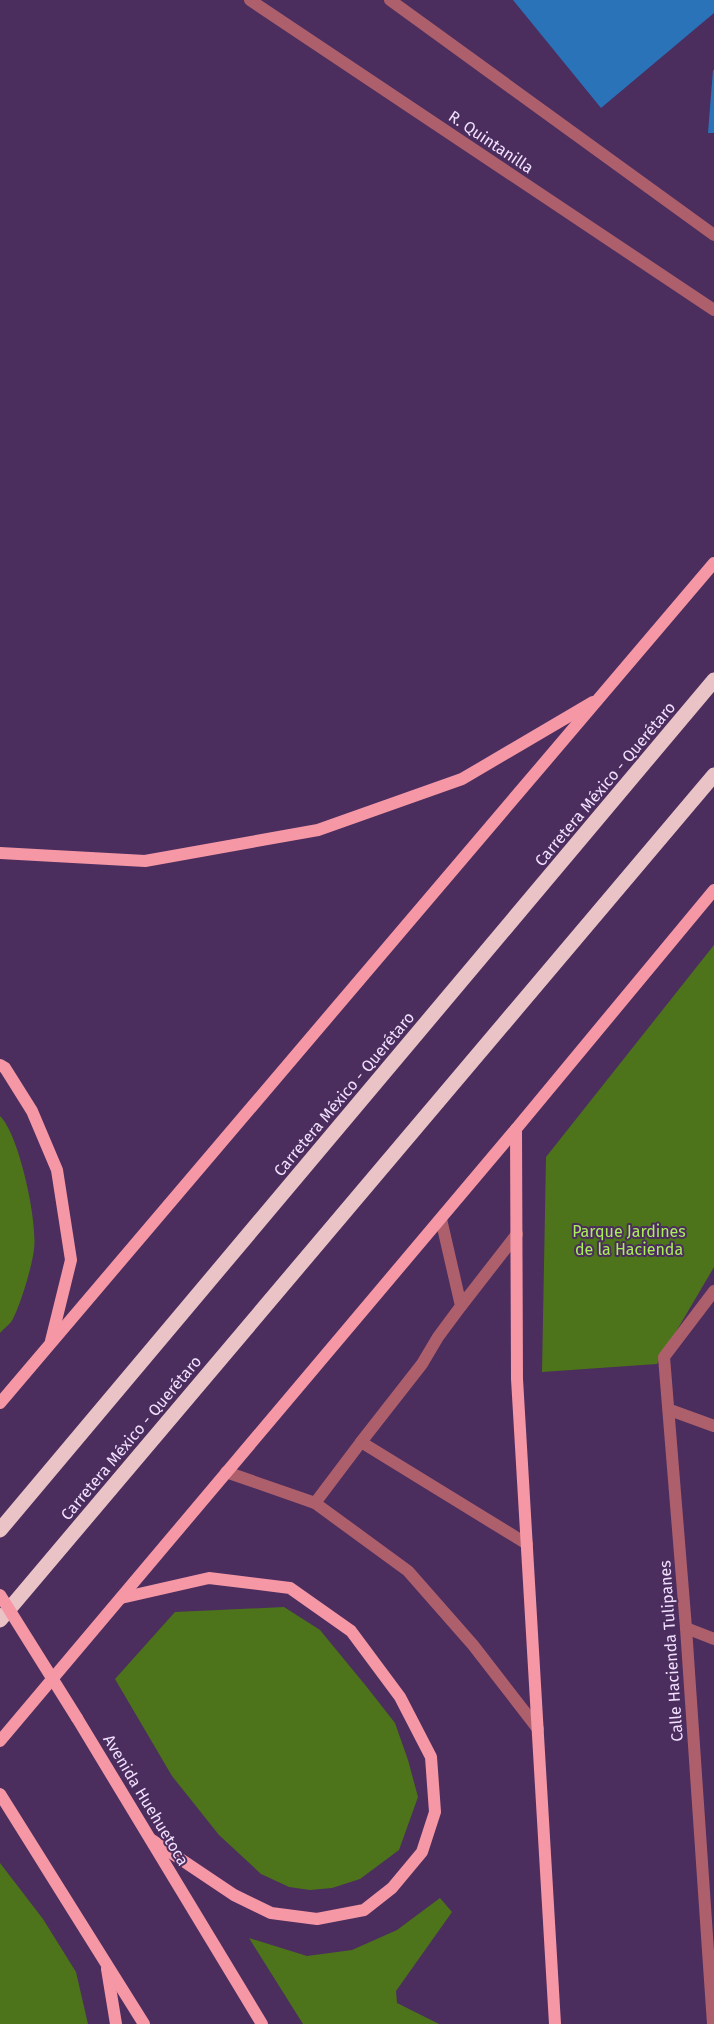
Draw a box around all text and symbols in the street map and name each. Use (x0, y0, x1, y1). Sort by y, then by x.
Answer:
street label: R. Quintanilla (445, 107, 537, 177)
street label: Carretera México - Querétaro (531, 698, 679, 870)
street label: Carretera México - Querétaro (270, 1008, 418, 1180)
park label: Parque Jardines de la Hacienda (572, 1222, 686, 1259)
street label: Carretera México - Querétaro (57, 1352, 205, 1524)
street label: Calle Hacienda Tulipanes (655, 1560, 687, 1742)
street label: Avenida Huehuetoca (99, 1731, 193, 1869)

